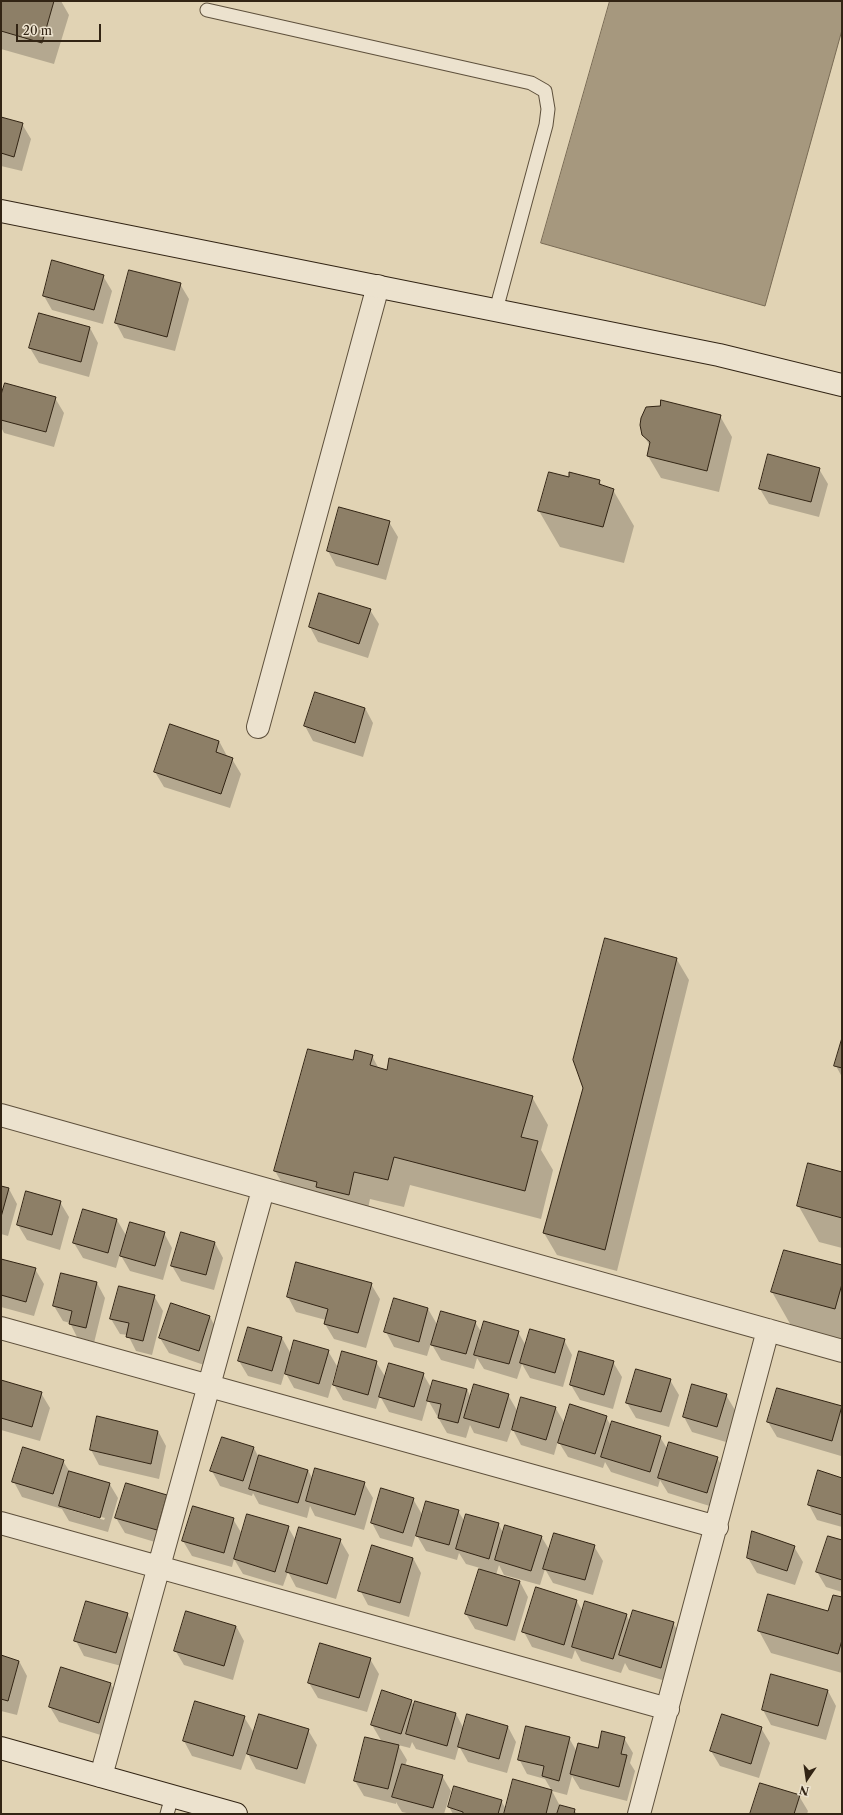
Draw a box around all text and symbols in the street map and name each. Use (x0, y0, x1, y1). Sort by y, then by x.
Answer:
scale bar (18, 16, 103, 42)
text: 20 m (23, 23, 52, 38)
north arrow (787, 1759, 827, 1799)
text: N (798, 1783, 811, 1799)

